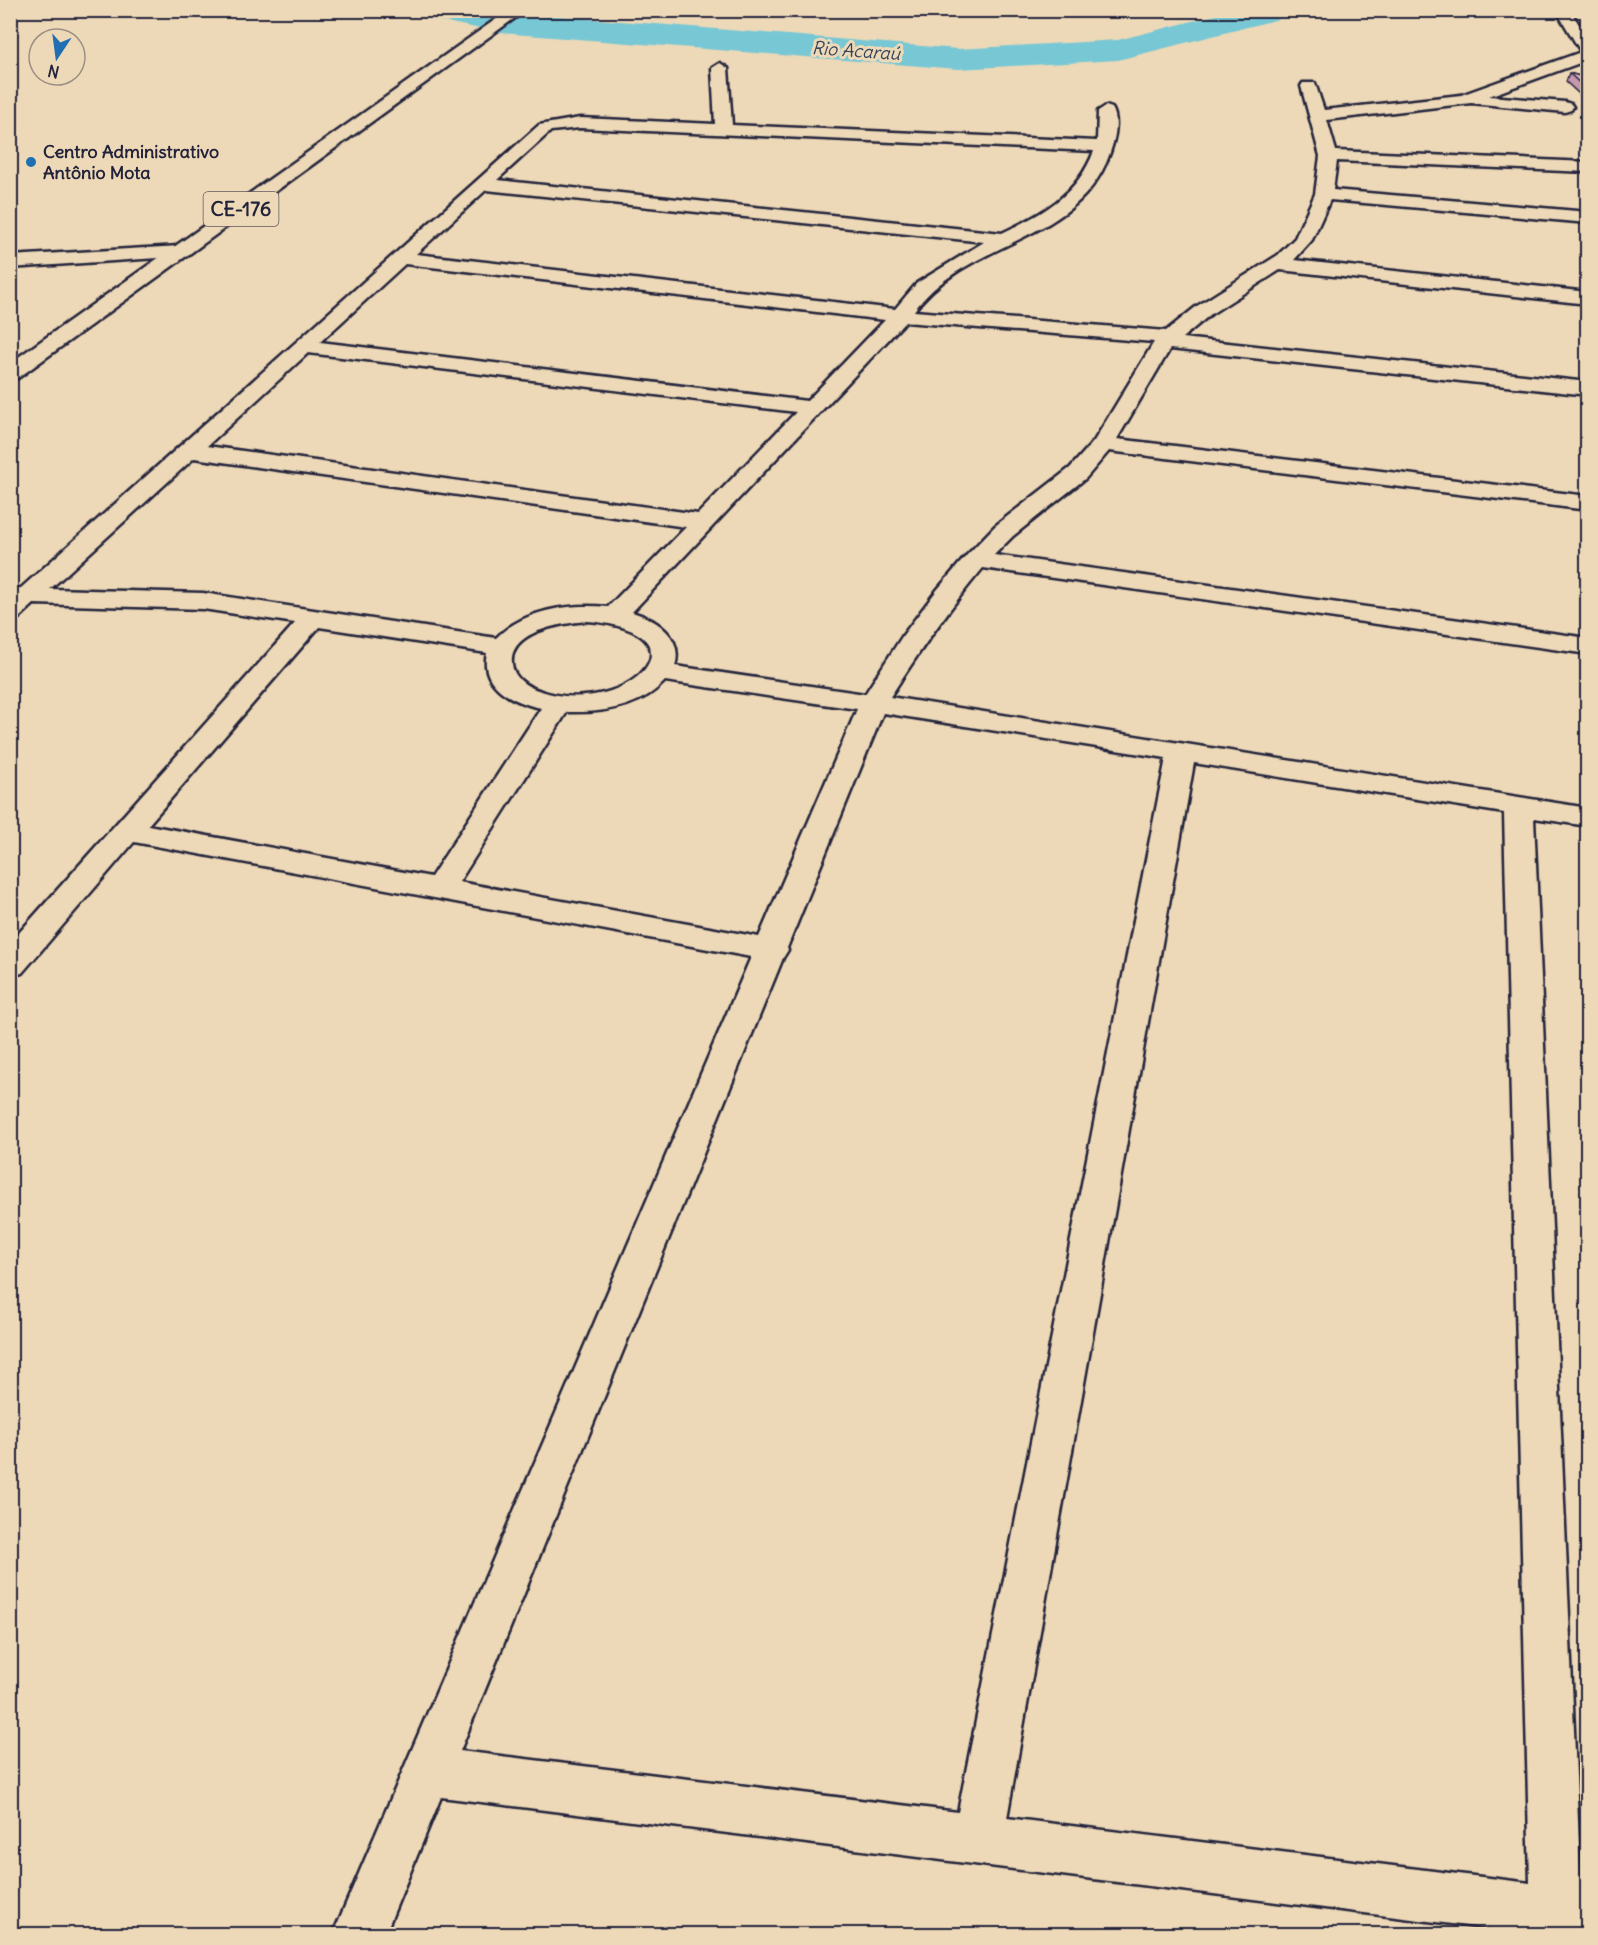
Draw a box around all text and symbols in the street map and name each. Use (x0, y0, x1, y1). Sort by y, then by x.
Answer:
north arrow (27, 27, 87, 87)
water label: Rio Acaraú (811, 36, 903, 65)
text: N (46, 61, 61, 83)
place label: Centro Administrativo Antônio Mota (43, 140, 219, 184)
marker: Centro Administrativo Antônio Mota (24, 155, 38, 169)
road number: CE-176 (204, 192, 278, 226)

